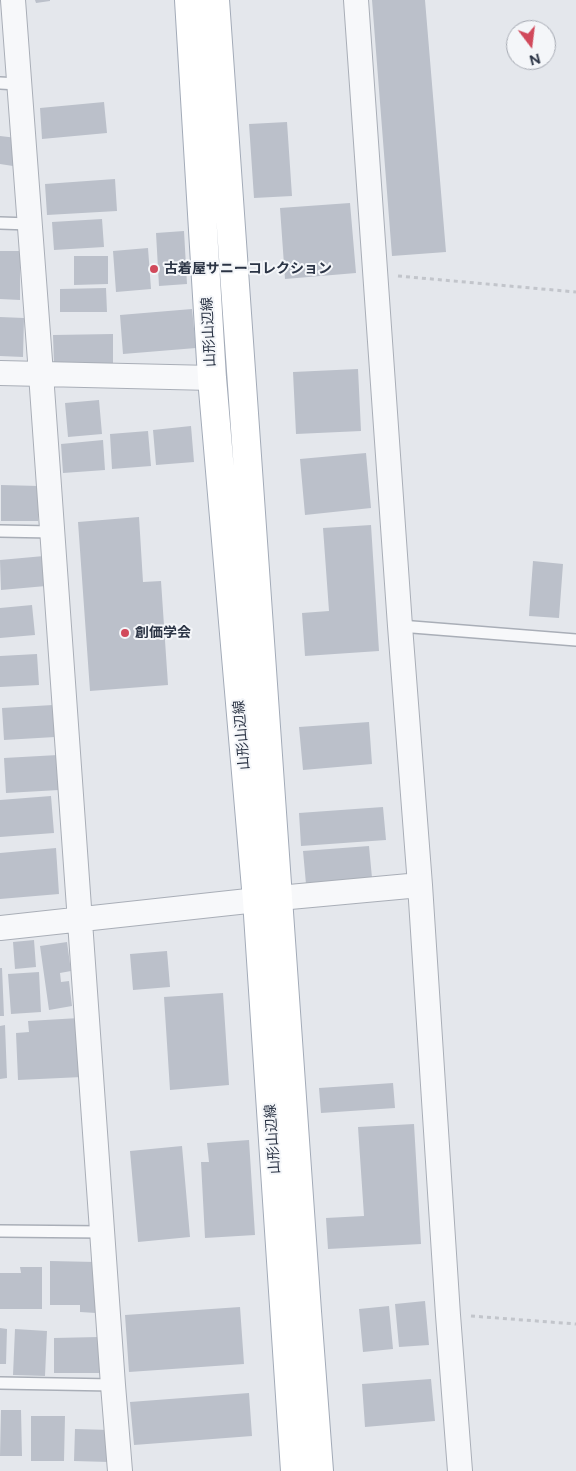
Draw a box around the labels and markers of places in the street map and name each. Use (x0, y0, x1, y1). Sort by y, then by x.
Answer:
place label: 古着屋サニーコレクション (164, 261, 332, 277)
marker: 古着屋サニーコレクション (148, 263, 160, 275)
place label: 創価学会 (135, 625, 191, 641)
marker: 創価学会 (119, 627, 131, 639)

